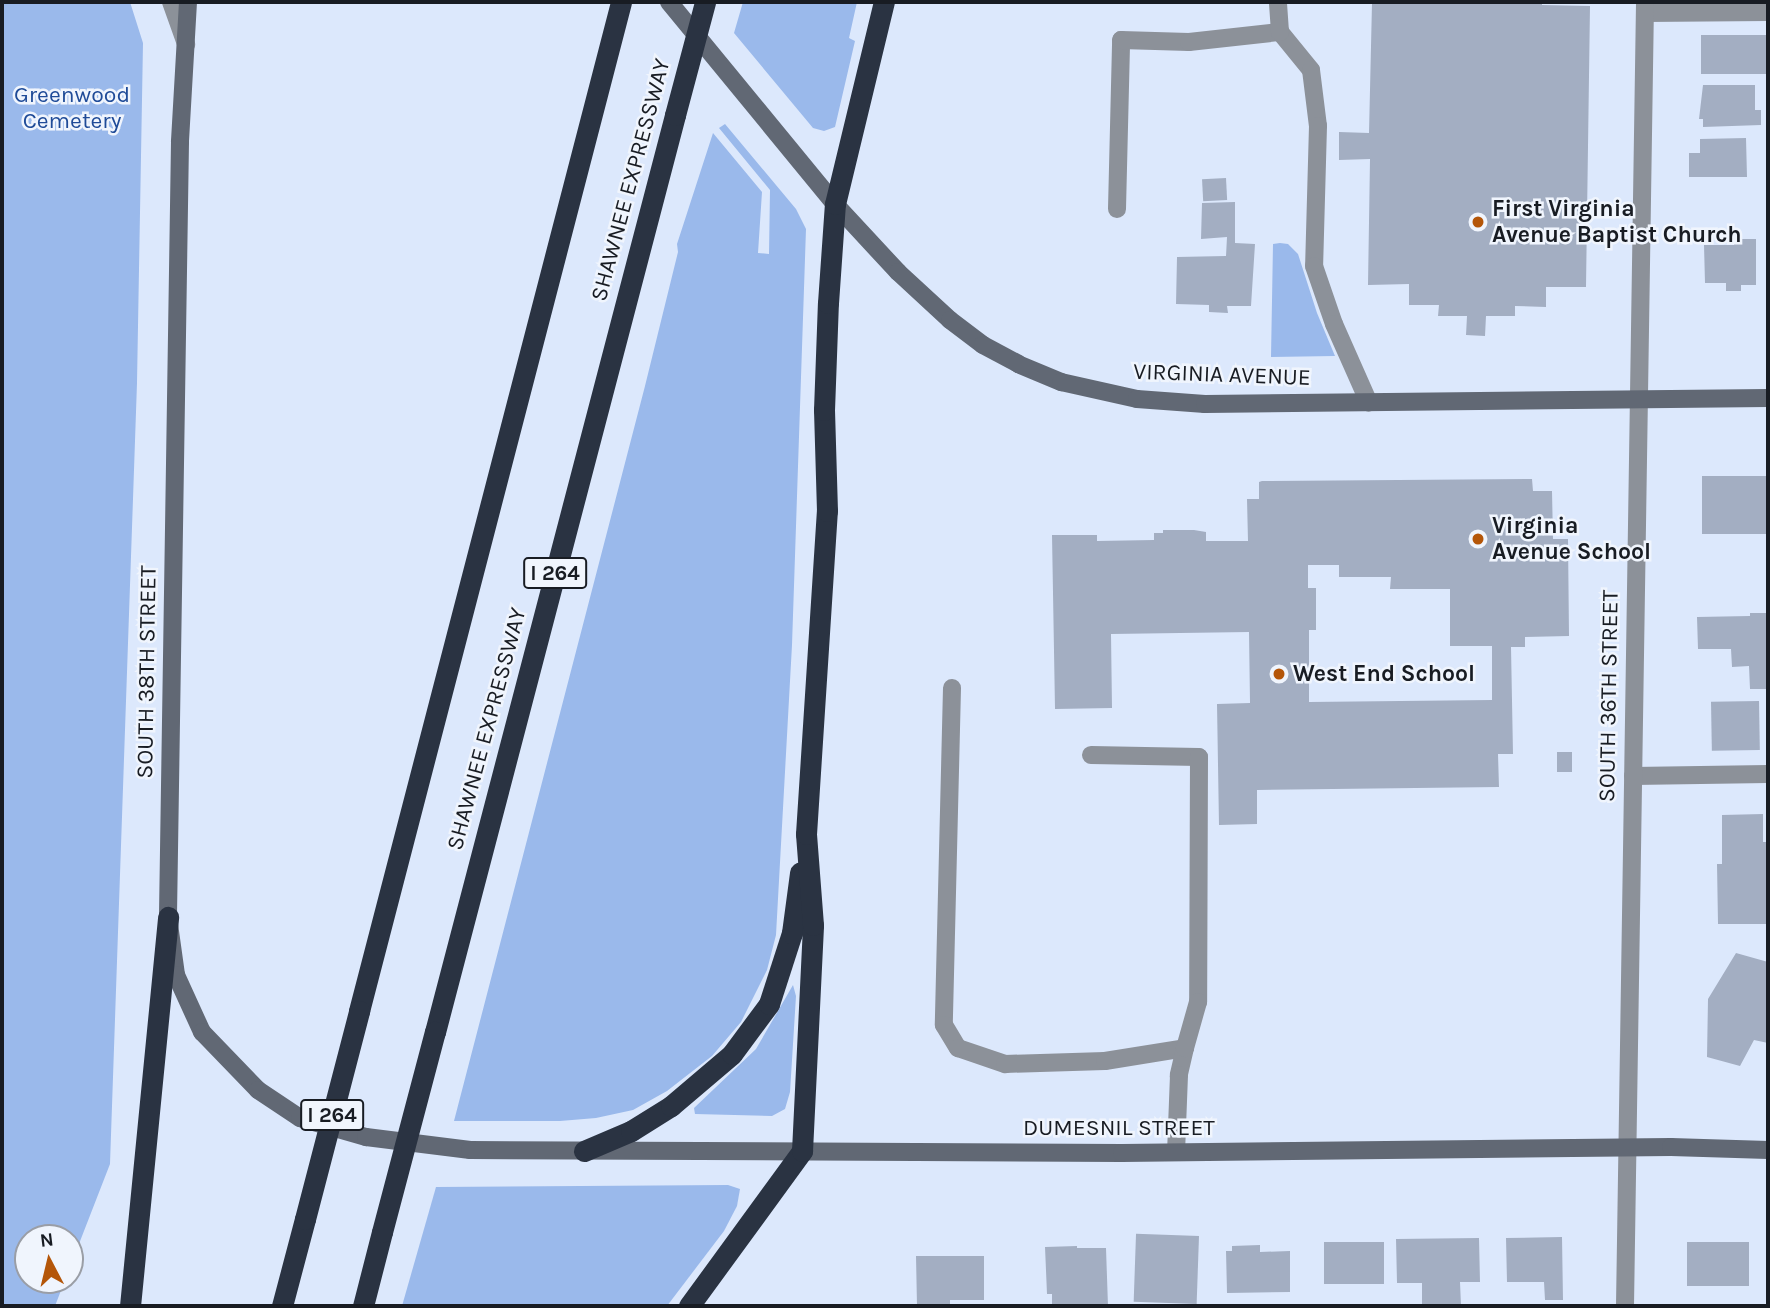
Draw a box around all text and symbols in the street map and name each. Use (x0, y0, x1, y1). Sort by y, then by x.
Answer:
street label: SHAWNEE EXPRESSWAY (585, 56, 677, 304)
park label: Greenwood Cemetery (14, 81, 130, 135)
place label: First Virginia Avenue Baptist Church (1492, 195, 1742, 249)
marker: First Virginia Avenue Baptist Church (1470, 214, 1486, 230)
street label: VIRGINIA AVENUE (1133, 358, 1311, 392)
place label: Virginia Avenue School (1492, 512, 1651, 566)
marker: Virginia Avenue School (1470, 531, 1486, 547)
road number: I 264 (522, 556, 588, 590)
street label: SOUTH 38TH STREET (131, 565, 163, 779)
street label: SOUTH 36TH STREET (1593, 590, 1625, 802)
street label: SHAWNEE EXPRESSWAY (441, 605, 533, 853)
place label: West End School (1293, 660, 1475, 688)
marker: West End School (1271, 666, 1287, 682)
road number: I 264 (299, 1098, 365, 1132)
street label: DUMESNIL STREET (1023, 1114, 1215, 1142)
north arrow (14, 1224, 84, 1294)
text: N (39, 1228, 55, 1252)

